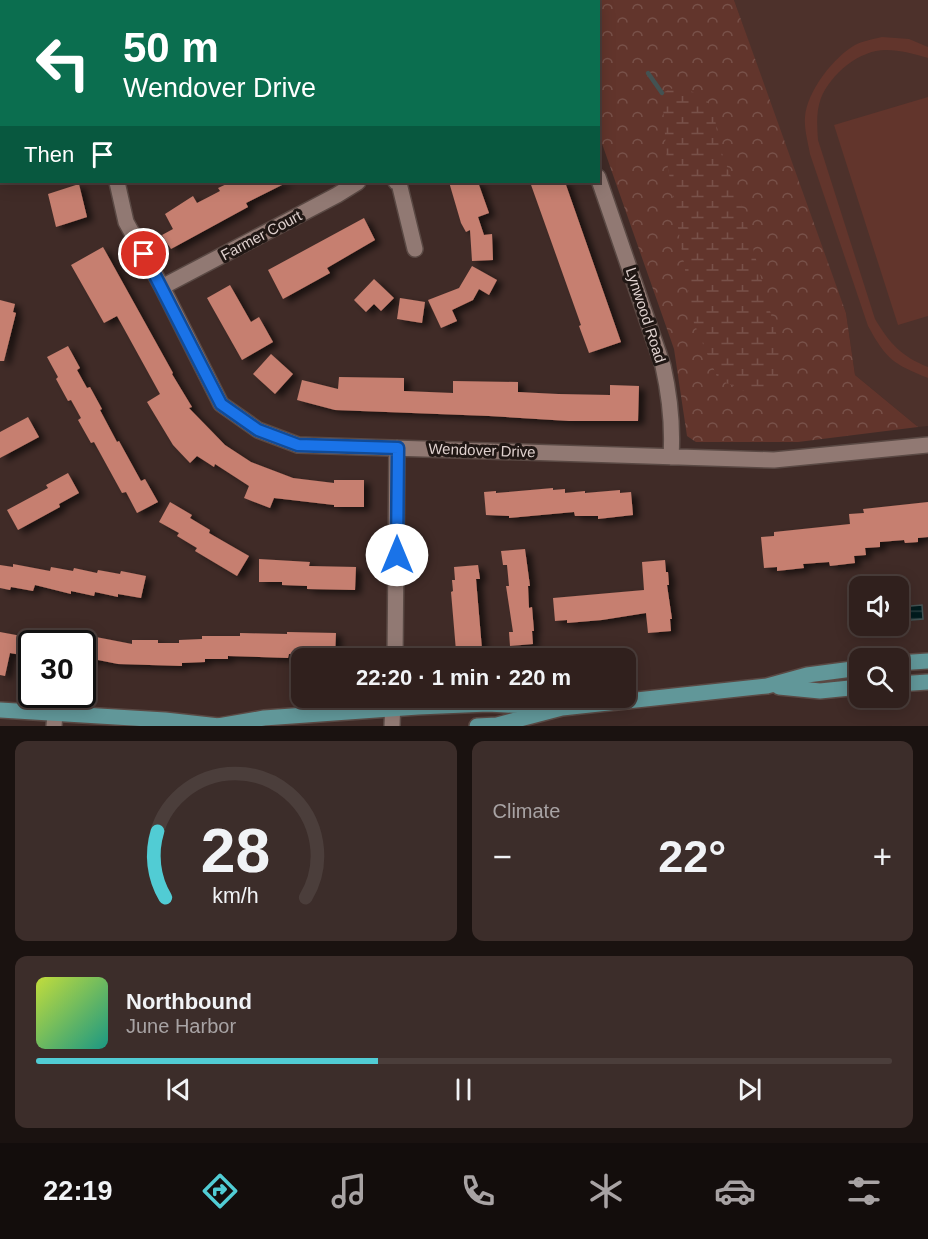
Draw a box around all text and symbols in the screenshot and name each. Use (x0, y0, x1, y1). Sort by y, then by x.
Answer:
icon: left (24, 24, 102, 102)
text: 50 m (123, 24, 219, 71)
text: Wendover Drive (123, 73, 316, 103)
icon: arrive (86, 138, 119, 171)
text: Then (24, 142, 74, 167)
street label: Farmer Court (218, 206, 305, 263)
pin (118, 228, 169, 279)
icon: arrive (127, 237, 160, 270)
street label: Lynwood Road (623, 265, 669, 365)
street label: Wendover Drive (428, 440, 536, 460)
position arrow (365, 523, 429, 587)
map controls (849, 576, 909, 708)
button: sound (849, 576, 909, 636)
speed limit sign: 30 (18, 630, 96, 708)
button: search (849, 648, 909, 708)
text: 22:20 · 1 min · 220 m (356, 665, 571, 690)
text: Climate (493, 800, 560, 822)
text: 28 (201, 816, 270, 885)
text: 22° (658, 831, 726, 882)
text: − (493, 838, 512, 875)
text: + (873, 838, 892, 875)
text: km/h (213, 884, 259, 908)
text: Northbound (126, 989, 252, 1014)
text: June Harbor (126, 1015, 236, 1037)
icon: previous (162, 1073, 195, 1106)
icon: pause (447, 1073, 480, 1106)
icon: next (733, 1073, 766, 1106)
icon: directions (199, 1170, 241, 1212)
icon: music (328, 1170, 370, 1212)
icon: phone (457, 1170, 499, 1212)
icon: climate (585, 1170, 627, 1212)
icon: car (714, 1170, 756, 1212)
icon: filters (843, 1170, 885, 1212)
text: 22:19 (43, 1176, 112, 1206)

